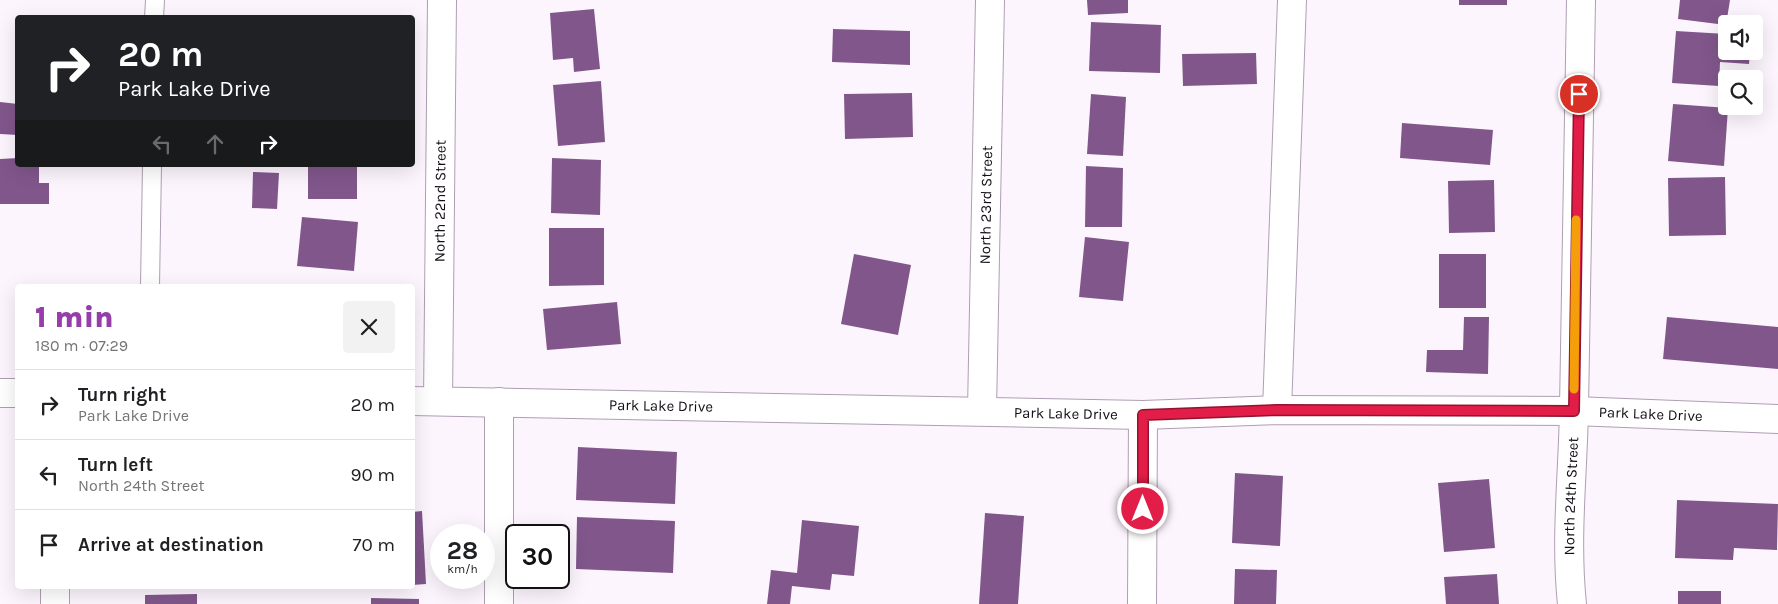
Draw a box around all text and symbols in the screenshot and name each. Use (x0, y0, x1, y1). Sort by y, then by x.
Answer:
map controls (1718, 15, 1763, 115)
button: sound (1718, 15, 1763, 60)
text: 20 m (118, 34, 203, 75)
icon: right (35, 35, 100, 100)
button: search (1718, 70, 1763, 115)
pin (1558, 73, 1600, 115)
text: Park Lake Drive (118, 76, 271, 102)
icon: arrive (1565, 80, 1593, 108)
icon: left (148, 130, 176, 158)
icon: ahead (201, 130, 229, 158)
icon: right (254, 130, 282, 158)
street label: North 22nd Street (430, 139, 450, 262)
street label: North 23rd Street (976, 145, 996, 265)
text: 1 min (35, 299, 114, 335)
button: close (343, 301, 395, 353)
text: 180 m · 07:29 (35, 336, 128, 355)
text: Turn right (78, 384, 167, 406)
icon: right (35, 391, 63, 419)
text: 20 m (350, 394, 395, 416)
street label: Park Lake Drive (609, 396, 713, 416)
street label: Park Lake Drive (1598, 403, 1703, 425)
street label: Park Lake Drive (1014, 404, 1118, 424)
text: Park Lake Drive (78, 406, 189, 425)
street label: North 24th Street (1560, 436, 1582, 556)
text: Turn left (78, 454, 153, 476)
icon: left (35, 461, 63, 489)
text: 90 m (350, 464, 395, 486)
text: North 24th Street (78, 476, 205, 495)
position arrow (1116, 482, 1168, 534)
speed limit sign: 30 (505, 524, 570, 589)
icon: arrive (35, 531, 63, 559)
text: Arrive at destination (78, 534, 264, 556)
text: 70 m (353, 534, 395, 556)
text: 28 (447, 536, 478, 565)
text: km/h (447, 562, 478, 576)

